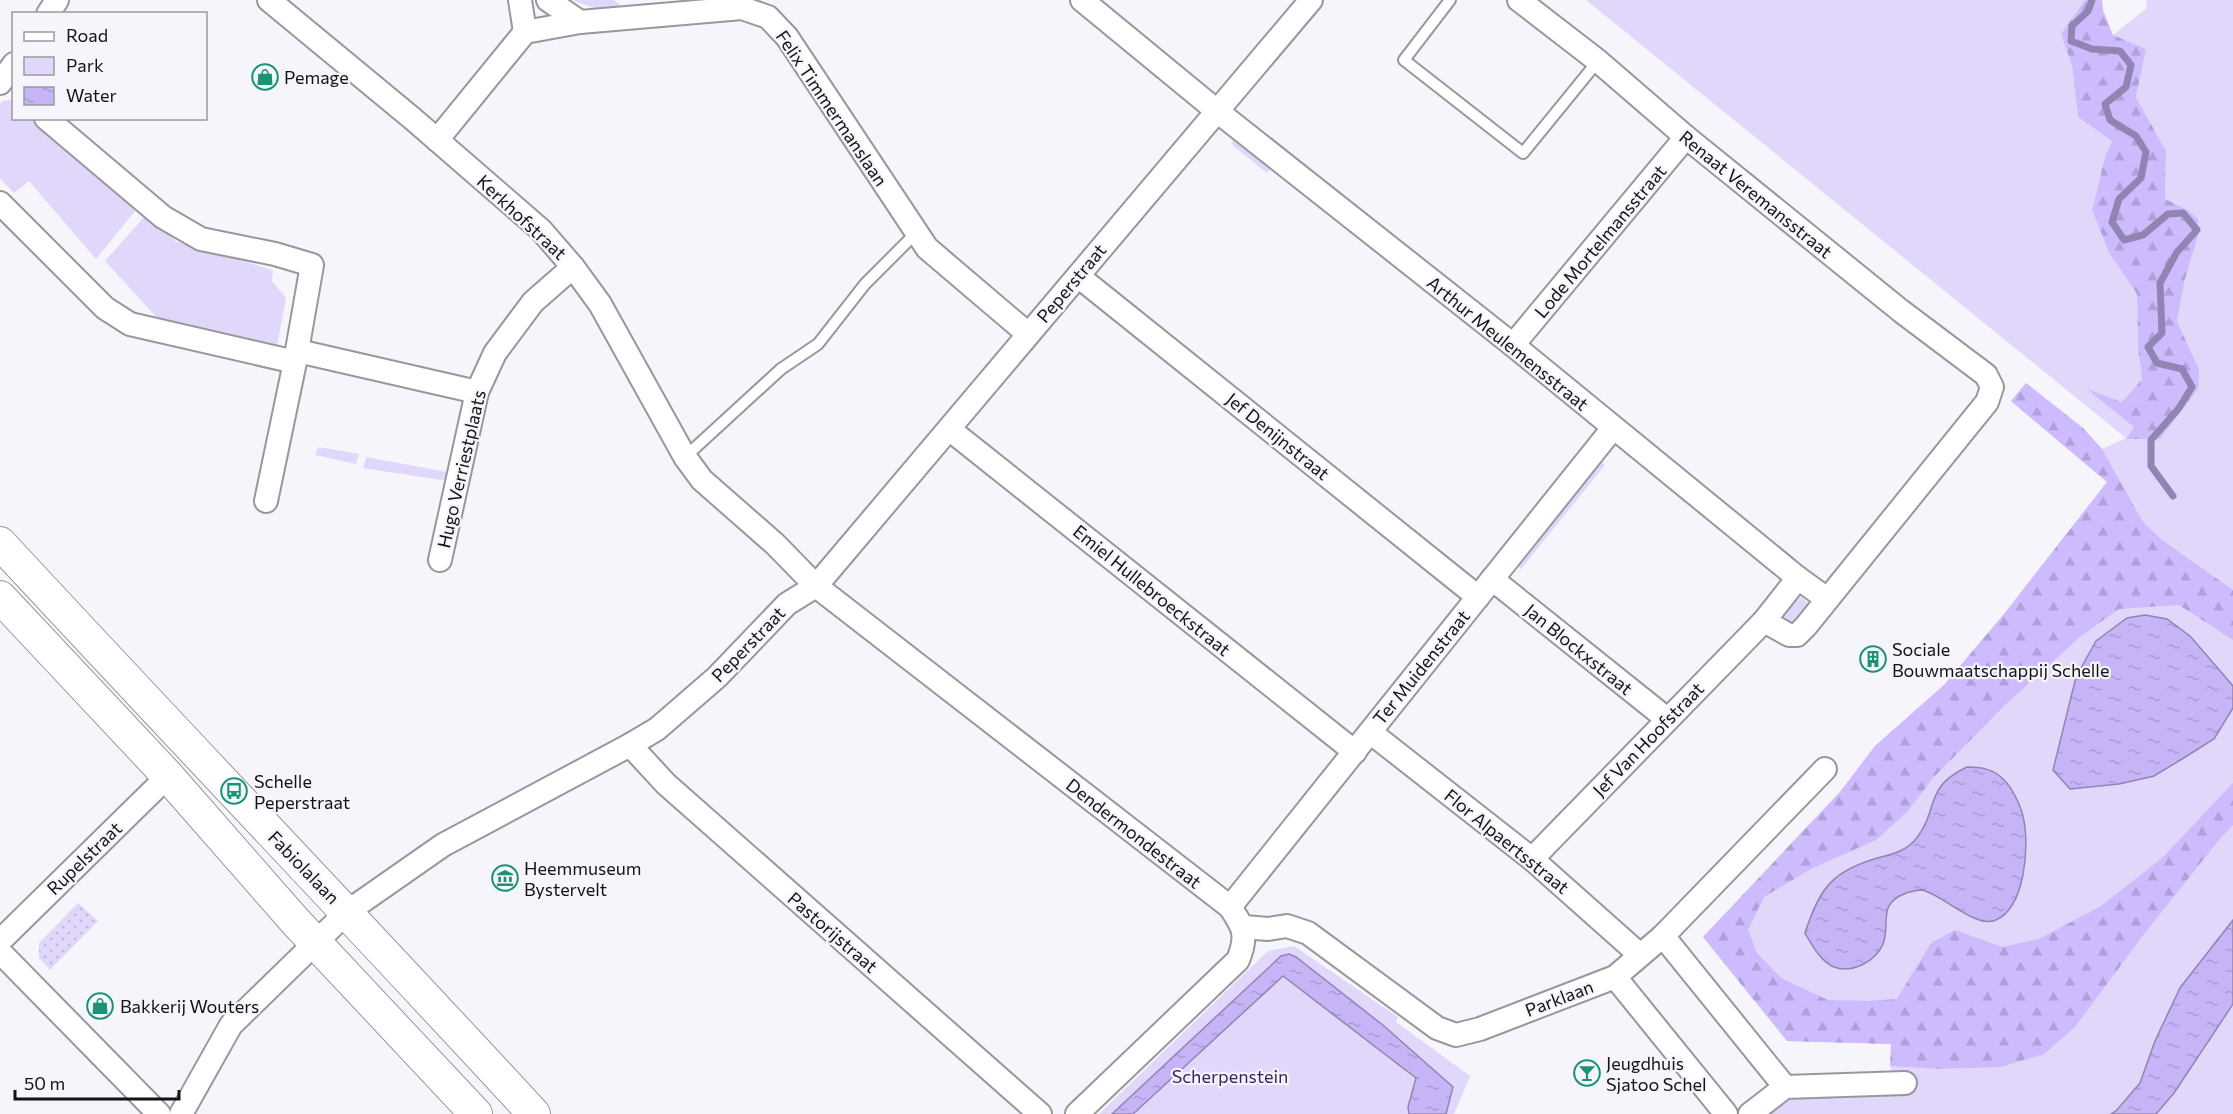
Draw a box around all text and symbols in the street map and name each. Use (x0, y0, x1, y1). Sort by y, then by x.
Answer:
legend (12, 12, 207, 120)
text: Road (66, 24, 108, 46)
street label: Felix Timmermanslaan (772, 26, 892, 190)
text: Park (66, 54, 104, 76)
shop icon: Pemage (250, 62, 280, 92)
place label: Pemage (284, 66, 349, 88)
text: Water (66, 84, 117, 106)
street label: Renaat Veremansstraat (1675, 126, 1837, 262)
street label: Lode Mortelmansstraat (1529, 160, 1671, 322)
street label: Kerkhofstraat (473, 170, 571, 264)
street label: Peperstraat (1032, 239, 1110, 327)
street label: Arthur Meulemensstraat (1423, 271, 1593, 415)
street label: Hugo Verriestplaats (432, 388, 490, 550)
street label: Jef Denijnstraat (1222, 388, 1334, 484)
street label: Emiel Hullebroeckstraat (1069, 520, 1235, 660)
street label: Jan Blockxstraat (1521, 599, 1637, 699)
street label: Peperstraat (707, 602, 789, 686)
street label: Ter Muidenstraat (1368, 605, 1474, 729)
place label: Sociale Bouwmaatschappij Schelle (1892, 638, 2109, 681)
building icon: Sociale Bouwmaatschappij Schelle (1858, 644, 1888, 674)
street label: Jef Van Hoofstraat (1588, 677, 1708, 801)
place label: Schelle Peperstraat (254, 770, 350, 813)
street label: Dendermondestraat (1062, 773, 1206, 893)
bus stop icon: Schelle Peperstraat (219, 776, 249, 806)
street label: Flor Alpaertsstraat (1440, 784, 1574, 898)
street label: Rupelstraat (42, 817, 126, 899)
street label: Fabiolalaan (264, 826, 344, 908)
place label: Heemmuseum Bystervelt (524, 857, 641, 900)
museum icon: Heemmuseum Bystervelt (490, 863, 520, 893)
street label: Pastorijstraat (784, 887, 882, 977)
street label: Parklaan (1522, 975, 1596, 1021)
shop icon: Bakkerij Wouters (85, 991, 115, 1021)
place label: Bakkerij Wouters (120, 995, 259, 1017)
place label: Jeugdhuis Sjatoo Schel (1606, 1052, 1707, 1095)
bar icon: Jeugdhuis Sjatoo Schel (1572, 1058, 1602, 1088)
scale bar (15, 1063, 178, 1101)
park label: Scherpenstein (1172, 1065, 1288, 1087)
text: 50 m (24, 1072, 65, 1094)

